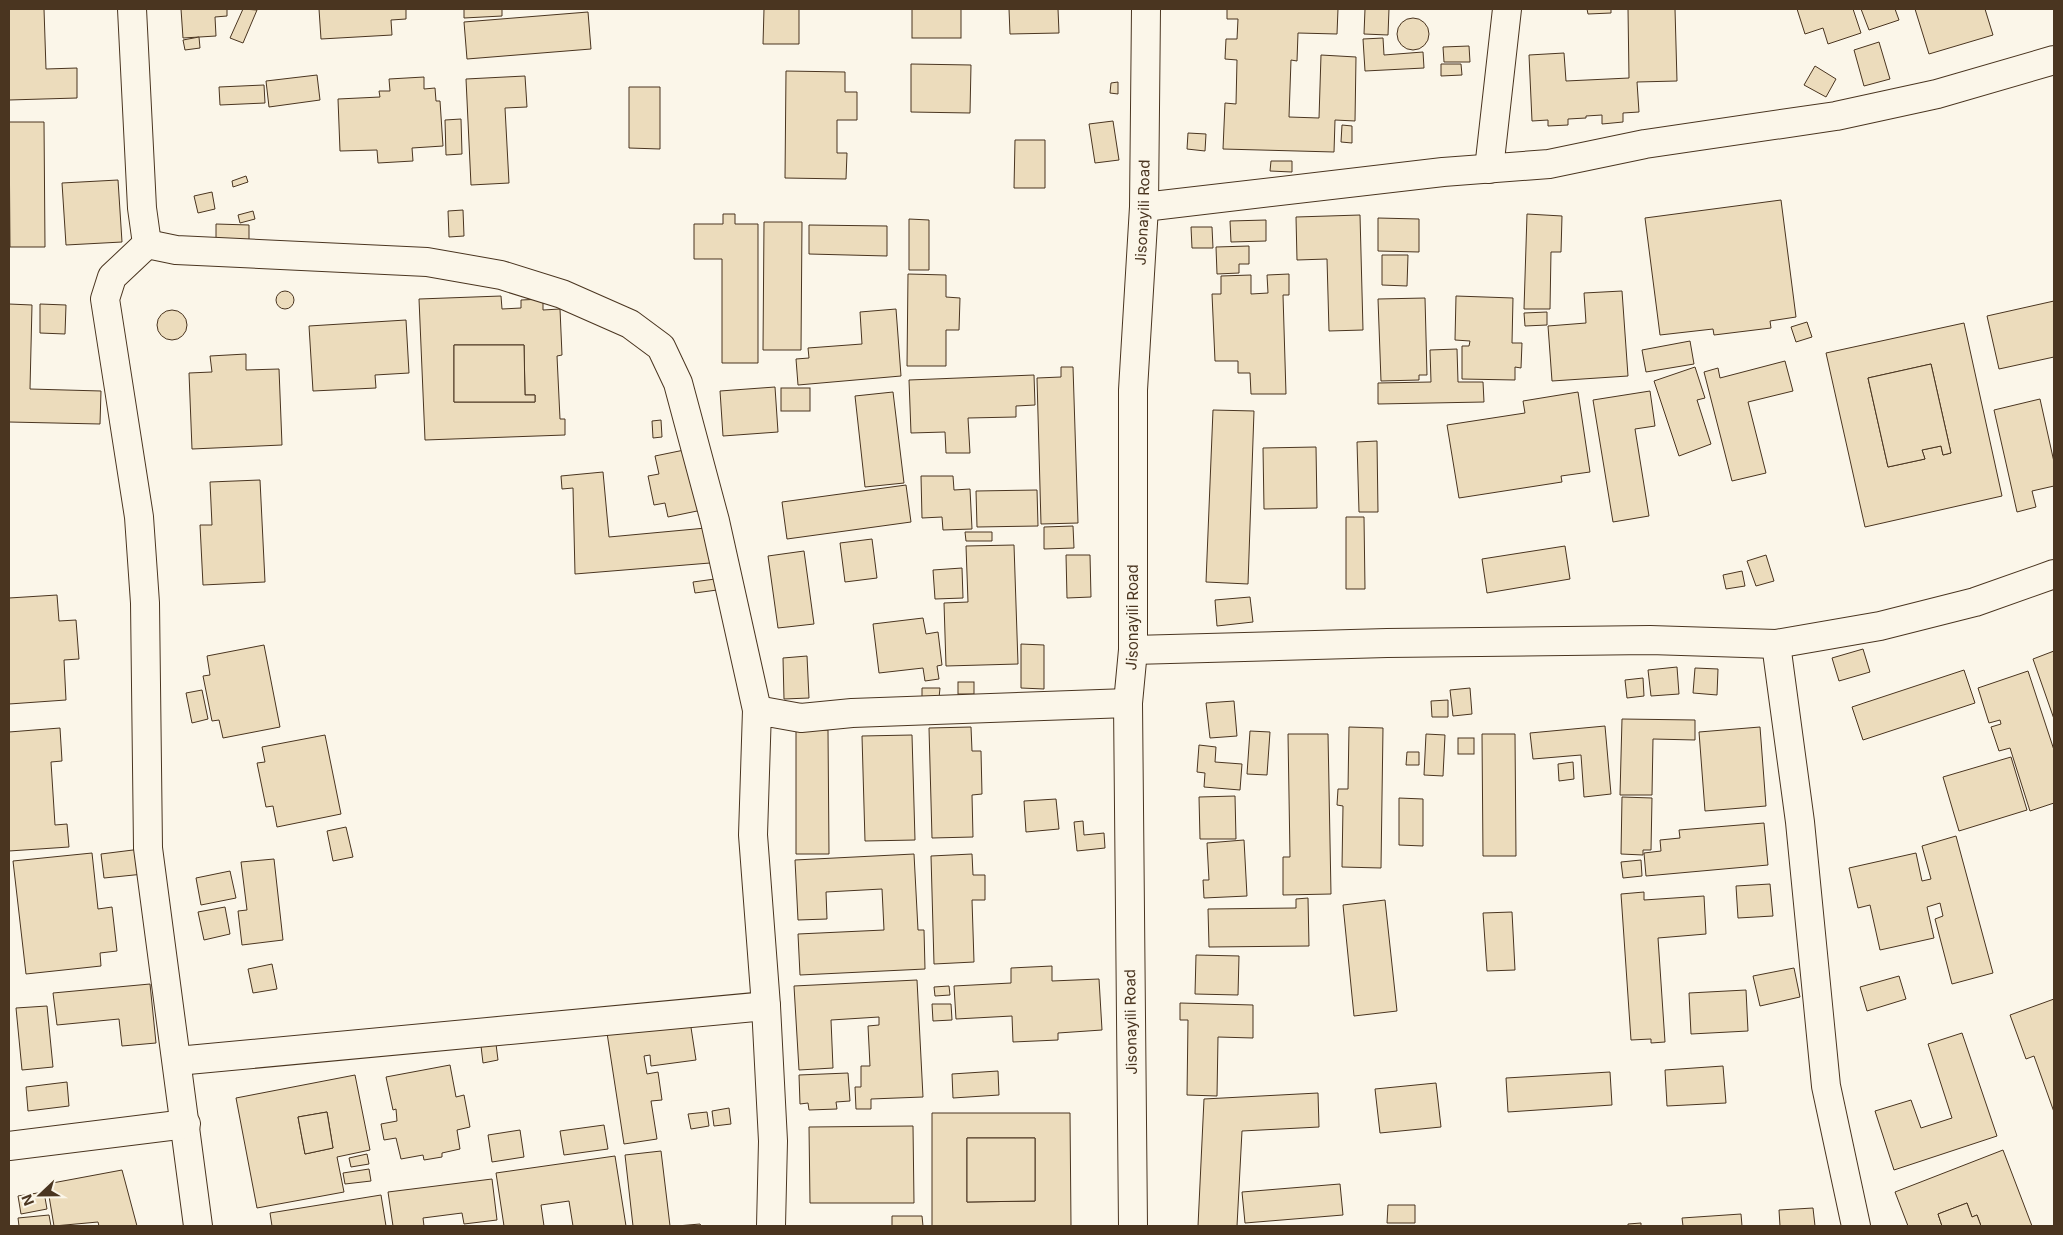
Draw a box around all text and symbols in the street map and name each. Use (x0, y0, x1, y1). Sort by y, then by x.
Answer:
street label: Jisonayili Road (1131, 159, 1153, 266)
street label: Jisonayili Road (1121, 564, 1142, 671)
street label: Jisonayili Road (1120, 969, 1141, 1075)
north arrow (15, 1170, 65, 1220)
text: N (18, 1192, 37, 1208)

